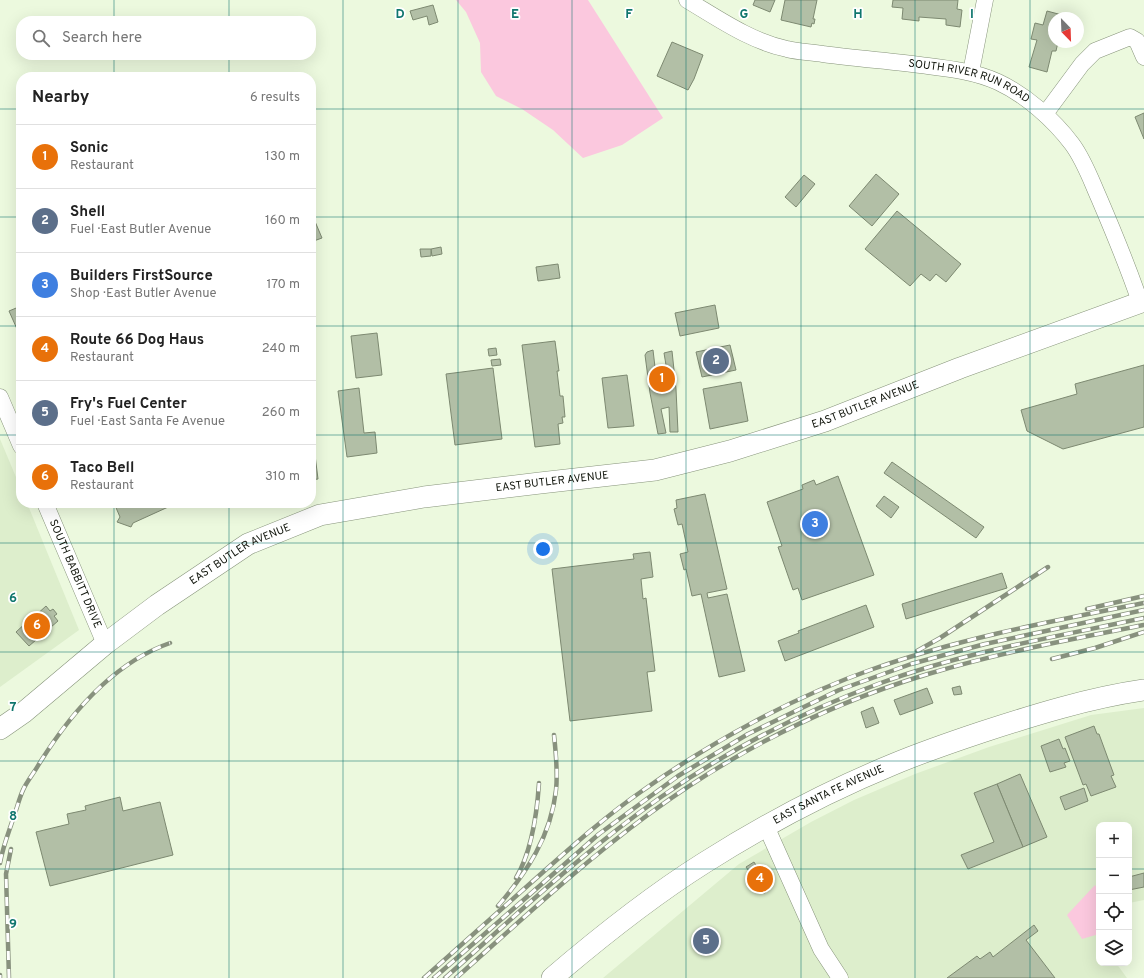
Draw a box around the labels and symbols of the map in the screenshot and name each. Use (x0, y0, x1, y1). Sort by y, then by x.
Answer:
text: D (395, 7, 405, 23)
text: E (511, 7, 519, 23)
text: F (625, 7, 633, 23)
text: G (740, 7, 749, 23)
text: H (853, 7, 863, 23)
text: I (970, 7, 974, 23)
north arrow (1048, 12, 1084, 48)
street label: SOUTH RIVER RUN ROAD (908, 57, 1033, 106)
pin: 2 (703, 346, 729, 376)
pin: 1 (649, 364, 675, 394)
street label: EAST BUTLER AVENUE (810, 378, 921, 432)
street label: EAST BUTLER AVENUE (495, 468, 610, 495)
pin: 3 (802, 509, 828, 539)
street label: SOUTH BABBITT DRIVE (46, 517, 104, 630)
street label: EAST BUTLER AVENUE (187, 521, 293, 588)
your location (533, 539, 553, 559)
text: 6 (9, 591, 17, 607)
pin: 6 (24, 611, 50, 641)
text: 7 (10, 700, 17, 716)
street label: EAST SANTA FE AVENUE (771, 762, 886, 828)
text: 8 (9, 809, 17, 825)
pin: 4 (747, 864, 773, 894)
text: 9 (9, 917, 17, 933)
pin: 5 (693, 926, 719, 956)

